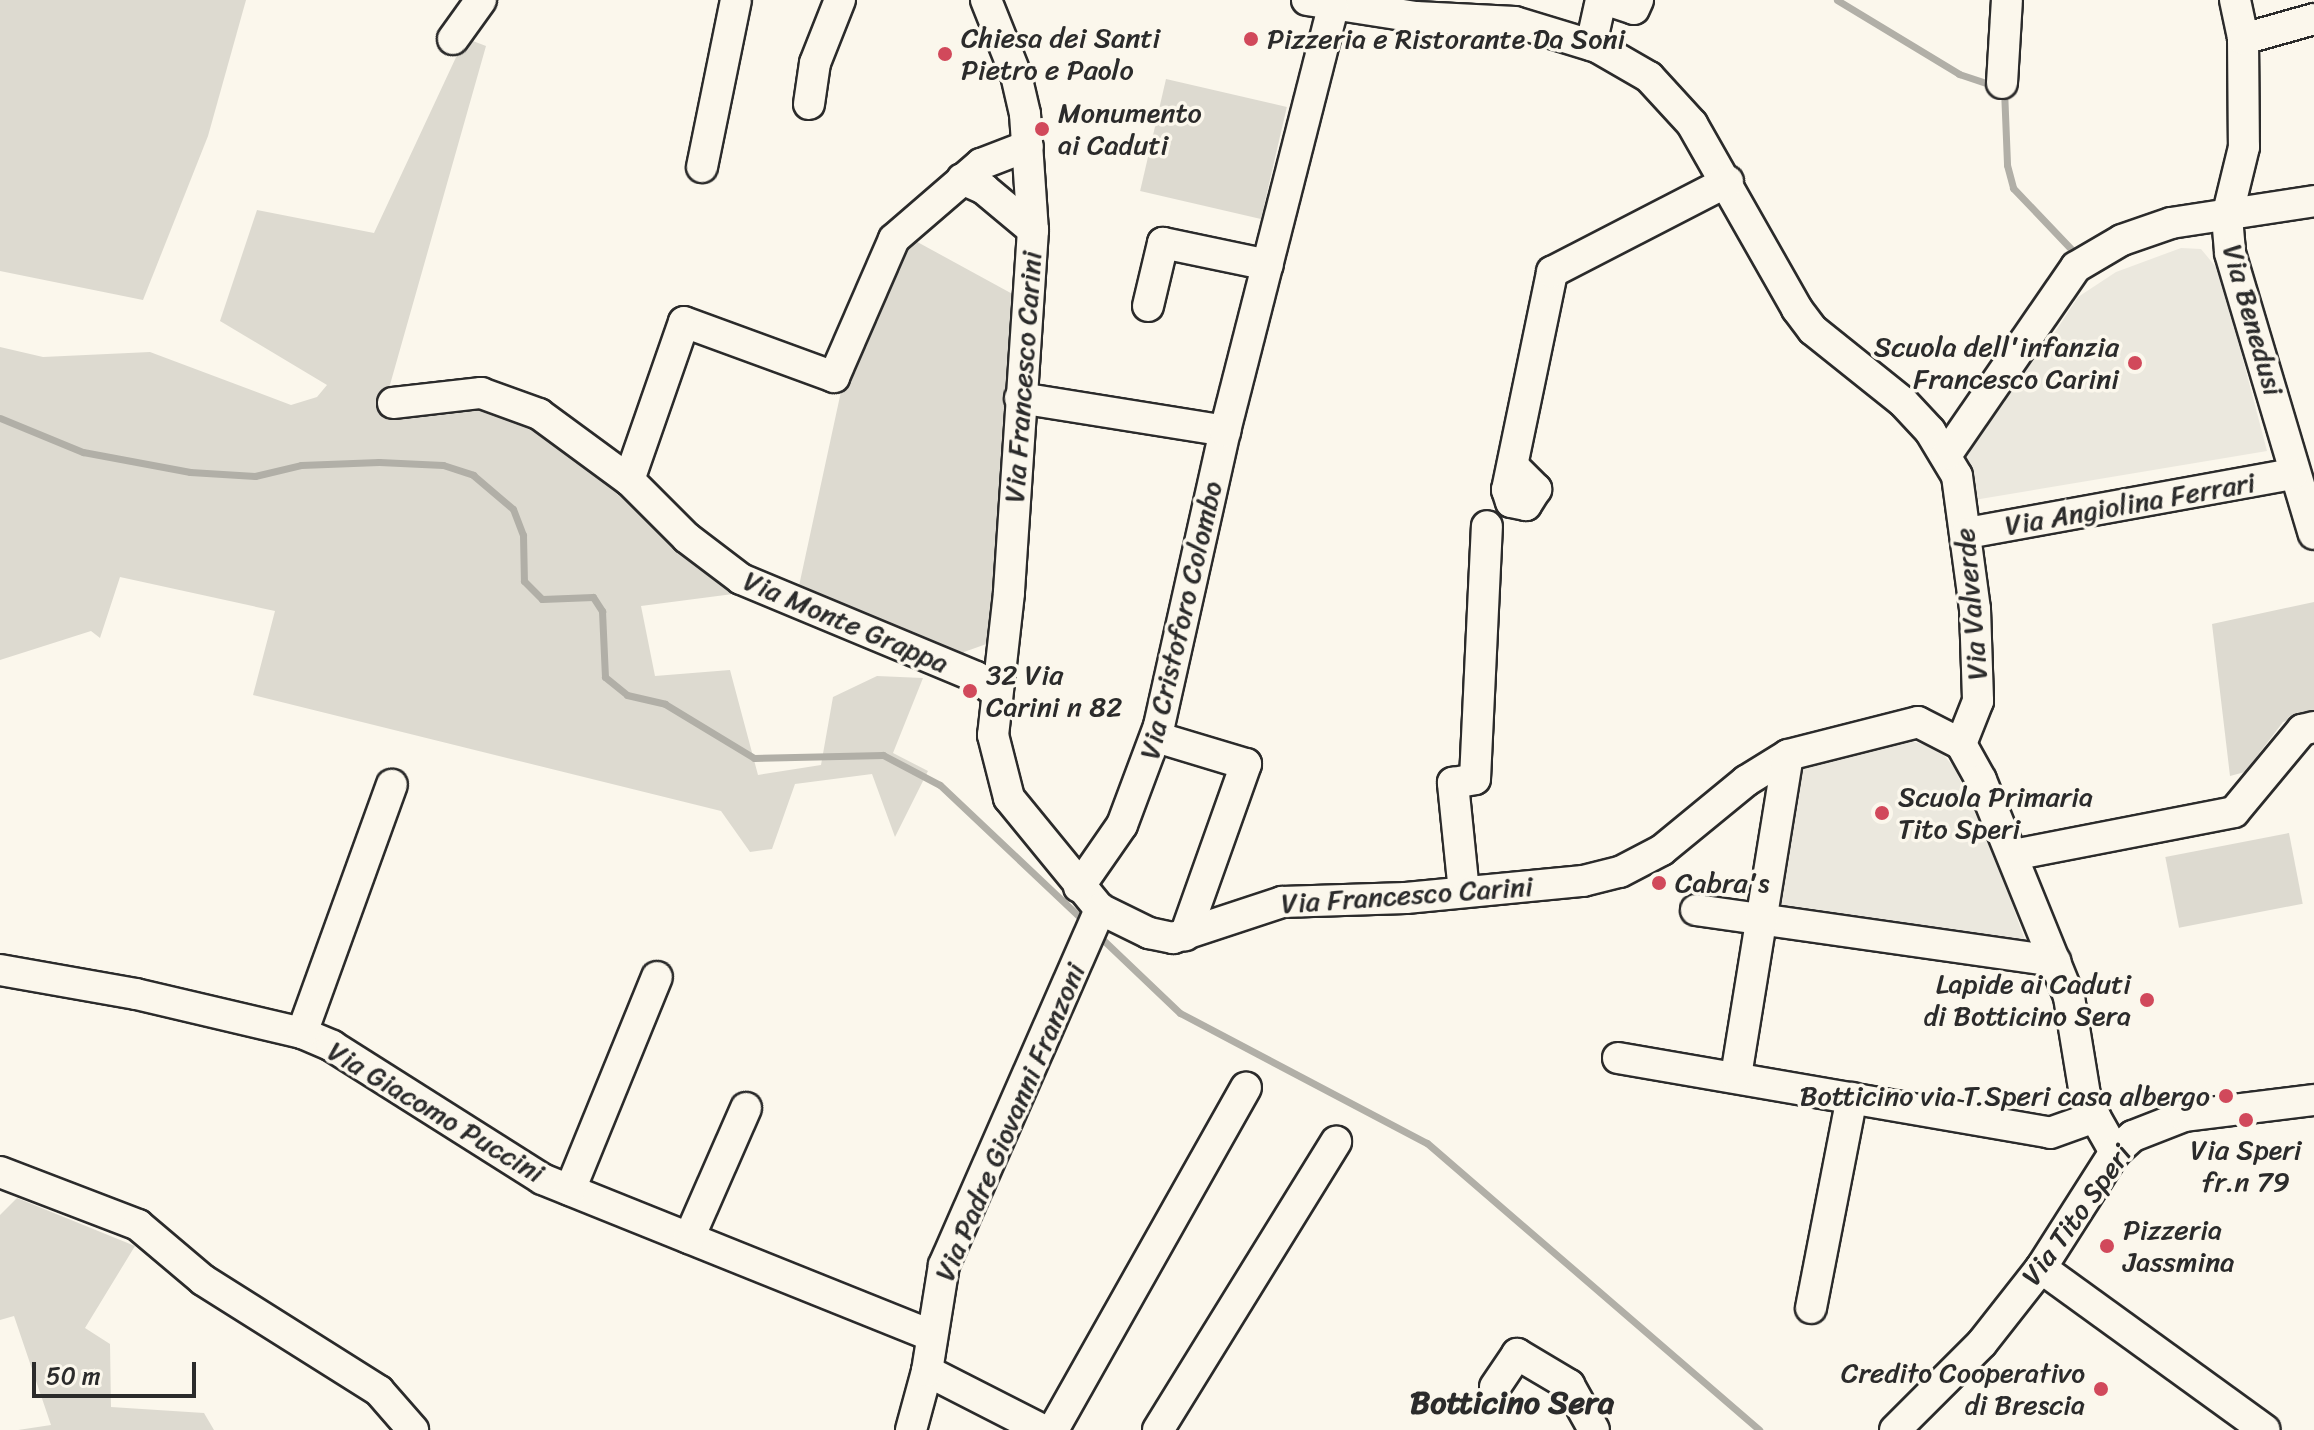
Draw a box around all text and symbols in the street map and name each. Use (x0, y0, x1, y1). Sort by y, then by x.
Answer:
place label: Chiesa dei Santi Pietro e Paolo (961, 21, 1160, 87)
place label: Pizzeria e Ristorante Da Soni (1267, 22, 1626, 56)
marker: Pizzeria e Ristorante Da Soni (1242, 30, 1260, 48)
marker: Chiesa dei Santi Pietro e Paolo (936, 45, 954, 63)
place label: Monumento ai Caduti (1058, 96, 1202, 162)
marker: Monumento ai Caduti (1033, 120, 1051, 138)
street label: Via Benedusi (2215, 240, 2291, 400)
street label: Via Francesco Carini (997, 250, 1049, 504)
place label: Scuola dell'infanzia Francesco Carini (1874, 330, 2119, 396)
marker: Scuola dell'infanzia Francesco Carini (2126, 354, 2144, 372)
street label: Via Angiolina Ferrari (2002, 465, 2258, 543)
street label: Via Cristoforo Colombo (1133, 478, 1229, 762)
street label: Via Valverde (1948, 528, 1994, 680)
street label: Via Monte Grappa (739, 564, 953, 680)
place label: 32 Via Carini n 82 (986, 658, 1122, 724)
marker: 32 Via Carini n 82 (961, 682, 979, 700)
place label: Scuola Primaria Tito Speri (1898, 780, 2093, 846)
marker: Scuola Primaria Tito Speri (1873, 804, 1891, 822)
place label: Cabra's (1675, 866, 1769, 900)
street label: Via Francesco Carini (1280, 869, 1534, 921)
marker: Cabra's (1650, 874, 1668, 892)
street label: Via Padre Giovanni Franzoni (928, 958, 1092, 1286)
place label: Lapide ai Caduti di Botticino Sera (1923, 967, 2131, 1033)
marker: Lapide ai Caduti di Botticino Sera (2138, 991, 2156, 1009)
street label: Via Giacomo Puccini (322, 1034, 550, 1190)
place label: Botticino via T.Speri casa albergo (1799, 1079, 2210, 1113)
marker: Botticino via T.Speri casa albergo (2217, 1087, 2235, 1105)
marker: Via Speri fr.n 79 (2237, 1111, 2255, 1129)
place label: Via Speri fr.n 79 (2190, 1133, 2302, 1199)
street label: Via Tito Speri (2014, 1137, 2140, 1293)
place label: Pizzeria Jassmina (2123, 1213, 2234, 1279)
marker: Pizzeria Jassmina (2098, 1237, 2116, 1255)
scale bar (36, 1346, 200, 1396)
text: 50 m (46, 1355, 101, 1397)
place label: Credito Cooperativo di Brescia (1841, 1356, 2085, 1422)
marker: Credito Cooperativo di Brescia (2092, 1380, 2110, 1398)
district label: Botticino Sera (1410, 1384, 1614, 1422)

